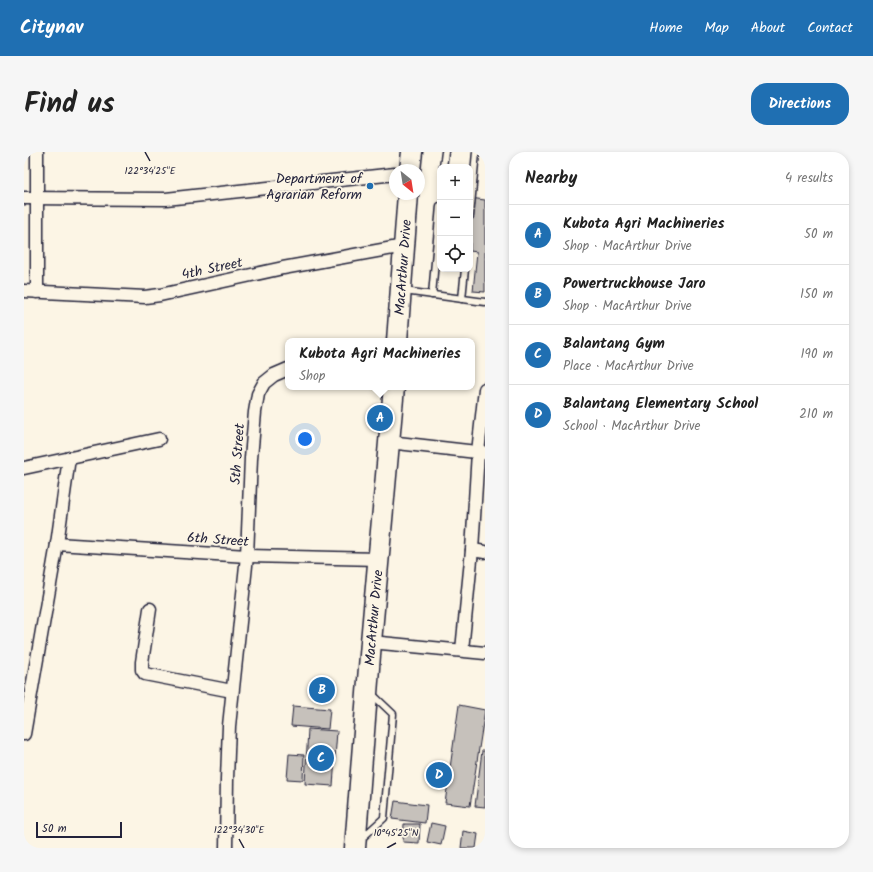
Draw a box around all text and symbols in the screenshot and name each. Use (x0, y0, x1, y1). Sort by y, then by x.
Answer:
text: Citynav (20, 13, 83, 43)
text: Home (649, 17, 683, 39)
text: Map (705, 17, 729, 39)
text: About (751, 17, 785, 39)
text: Contact (807, 17, 853, 39)
text: Find us (24, 82, 115, 127)
button: Directions (751, 83, 849, 125)
text: 122°34'25"E (124, 163, 177, 179)
north arrow (389, 164, 425, 200)
map controls (437, 164, 473, 272)
button: + (437, 164, 473, 200)
text: Nearby (525, 165, 577, 192)
place label: Department of Agrarian Reform (266, 168, 364, 206)
text: 4 results (785, 168, 833, 189)
marker: Department of Agrarian Reform (365, 181, 375, 191)
button: − (437, 200, 473, 236)
text: Kubota Agri Machineries (563, 212, 725, 236)
street label: MacArthur Drive (389, 218, 418, 316)
text: A (534, 224, 542, 245)
text: 50 m (804, 224, 833, 245)
button: locate (437, 236, 473, 272)
text: Shop · MacArthur Drive (563, 236, 692, 257)
street label: 4th Street (180, 252, 245, 286)
text: Powertruckhouse Jaro (563, 272, 706, 296)
text: B (534, 284, 542, 305)
text: 150 m (800, 284, 833, 305)
text: Shop · MacArthur Drive (563, 296, 692, 317)
text: Balantang Gym (563, 332, 665, 356)
popup (285, 338, 475, 390)
text: Kubota Agri Machineries (299, 342, 461, 366)
text: C (534, 344, 542, 365)
text: 190 m (801, 344, 833, 365)
text: Place · MacArthur Drive (563, 356, 694, 377)
text: Shop (299, 366, 325, 387)
text: Balantang Elementary School (563, 392, 758, 416)
pin: A (367, 403, 393, 433)
text: D (534, 404, 542, 425)
text: 210 m (799, 404, 833, 425)
text: School · MacArthur Drive (563, 416, 700, 437)
street label: 5th Street (225, 422, 251, 486)
your location (295, 429, 315, 449)
street label: 6th Street (186, 527, 250, 553)
street label: MacArthur Drive (359, 568, 390, 667)
pin: B (309, 675, 335, 705)
pin: C (308, 743, 334, 773)
pin: D (426, 760, 452, 790)
scale bar (36, 820, 122, 839)
text: 50 m (42, 820, 67, 838)
text: 122°34'30"E (214, 822, 265, 838)
text: 10°45'25"N (373, 825, 419, 841)

